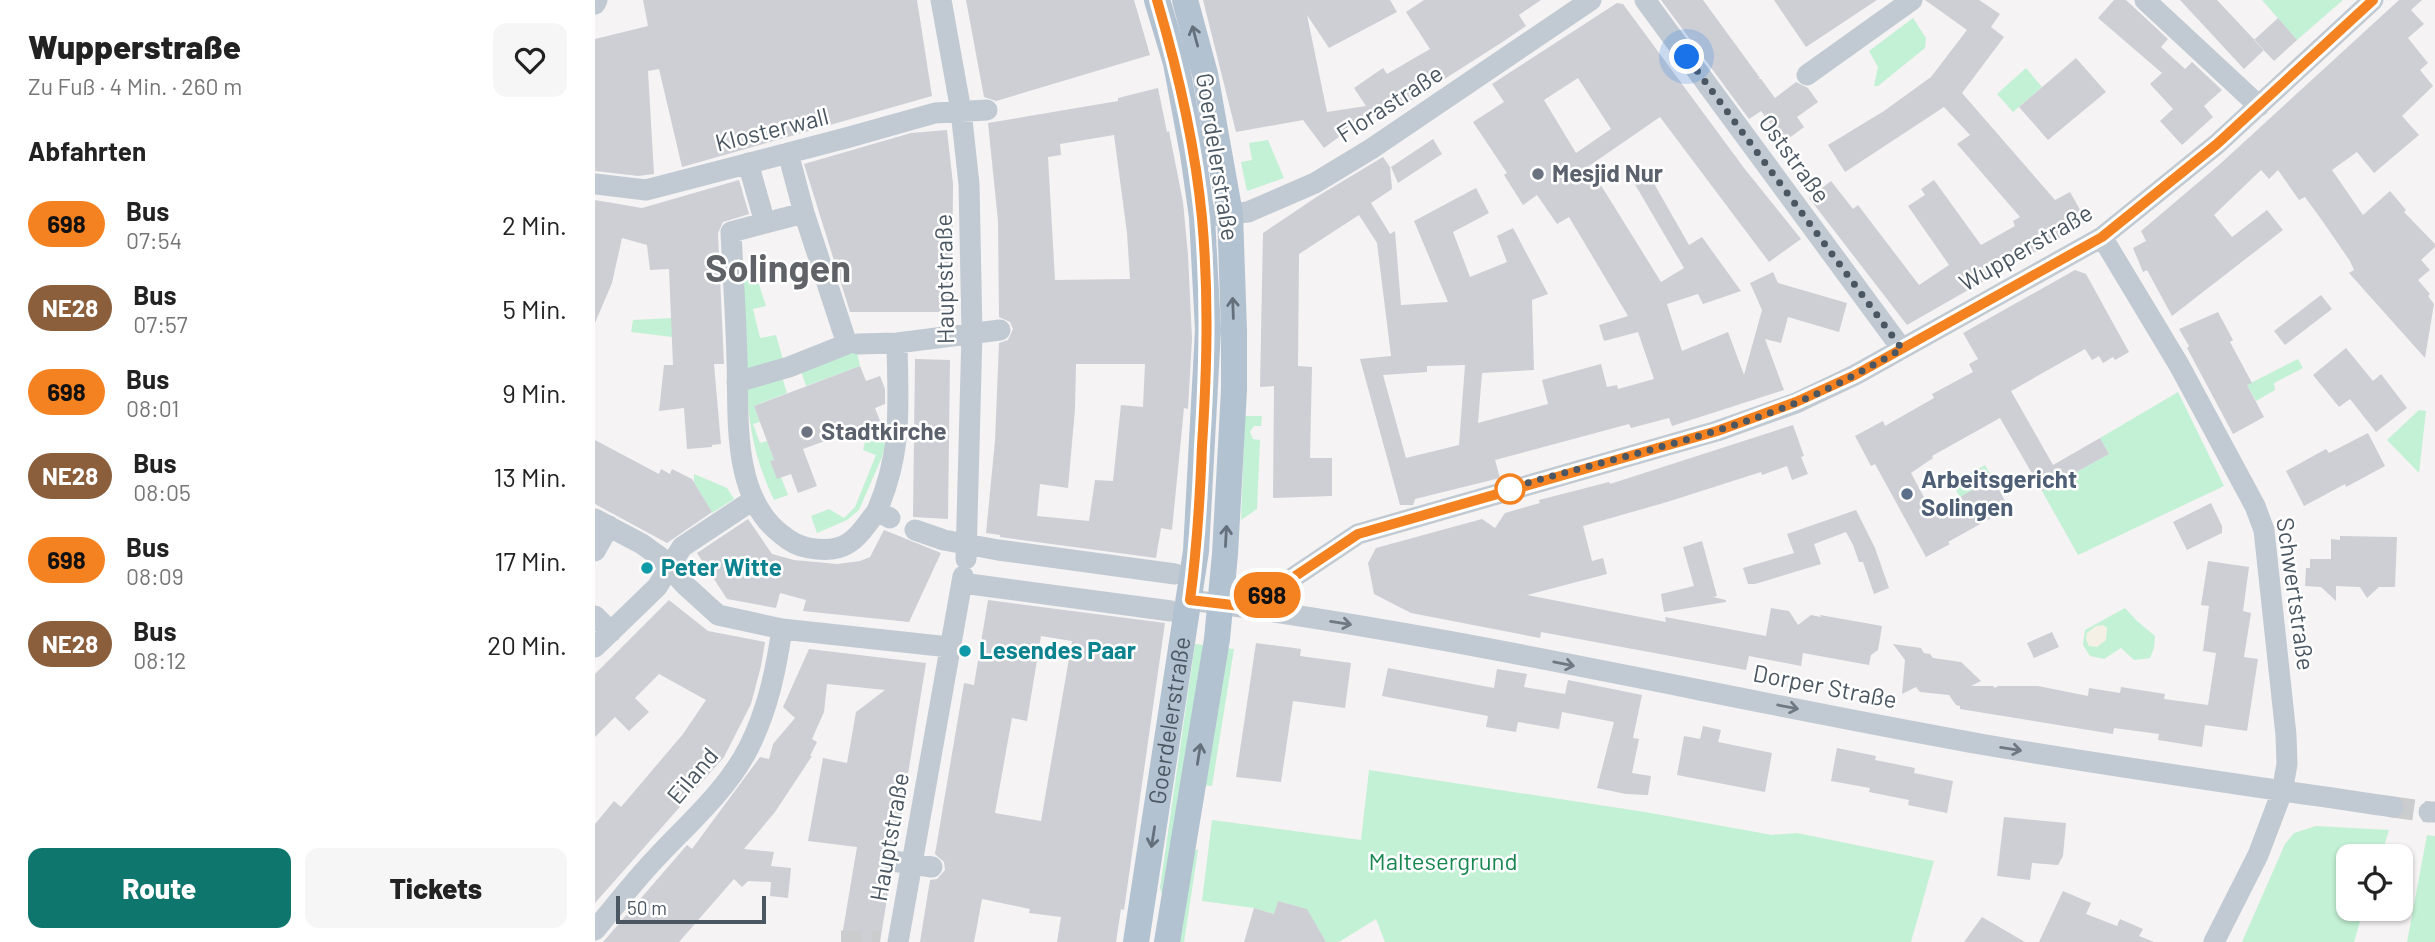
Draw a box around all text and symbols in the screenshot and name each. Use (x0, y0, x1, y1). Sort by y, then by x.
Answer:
button: heart (493, 23, 567, 97)
one-way arrow (1188, 25, 1201, 47)
text: Wupperstraße (28, 26, 241, 66)
your location (1669, 39, 1704, 74)
street label: Florastraße (1331, 58, 1448, 148)
street label: Goerdelerstraße (1191, 71, 1246, 243)
text: Zu Fuß · 4 Min. · 260 m (28, 72, 242, 100)
street label: Klosterwall (712, 100, 831, 157)
street label: Oststraße (1753, 108, 1837, 208)
text: Abfahrten (28, 135, 146, 166)
place label: Mesjid Nur (1552, 158, 1663, 187)
marker: Mesjid Nur (1530, 166, 1546, 182)
text: Bus (126, 195, 169, 226)
street label: Wupperstraße (1954, 197, 2097, 296)
text: 698 (47, 209, 86, 238)
text: 2 Min. (502, 209, 567, 240)
street label: Hauptstraße (928, 214, 959, 344)
text: 07:54 (126, 226, 182, 254)
district label: Solingen (705, 244, 851, 290)
text: Bus (133, 279, 176, 310)
text: NE28 (42, 293, 98, 322)
text: 5 Min. (503, 293, 567, 324)
one-way arrow (1227, 297, 1240, 320)
text: 07:57 (133, 310, 188, 338)
text: Bus (126, 363, 169, 394)
text: 698 (47, 377, 86, 406)
text: 9 Min. (502, 377, 567, 408)
text: 08:01 (126, 394, 179, 422)
place label: Stadtkirche (821, 416, 947, 445)
marker: Stadtkirche (799, 424, 815, 440)
text: Bus (133, 447, 176, 478)
text: NE28 (42, 461, 98, 490)
text: 13 Min. (493, 461, 567, 492)
place label: Arbeitsgericht Solingen (1921, 464, 2077, 521)
unlabelled marker (1495, 474, 1525, 504)
text: 08:05 (133, 478, 191, 506)
marker: Arbeitsgericht Solingen (1899, 486, 1915, 502)
street label: Schwertstraße (2271, 515, 2322, 672)
one-way arrow (1220, 524, 1233, 547)
text: Bus (126, 531, 169, 562)
text: 698 (47, 545, 86, 574)
text: 17 Min. (494, 545, 567, 576)
place label: Peter Witte (661, 552, 782, 581)
marker: Peter Witte (639, 560, 655, 576)
text: 08:09 (126, 562, 184, 590)
line badge: 698 (1227, 572, 1307, 618)
text: 698 (1248, 580, 1286, 609)
text: Bus (133, 615, 176, 646)
one-way arrow (1329, 617, 1352, 630)
text: NE28 (42, 629, 98, 658)
text: 20 Min. (487, 629, 567, 660)
street label: Goerdelerstraße (1141, 634, 1196, 806)
place label: Lesendes Paar (979, 635, 1136, 664)
marker: Lesendes Paar (957, 643, 973, 659)
text: 08:12 (133, 646, 186, 674)
street label: Dorper Straße (1751, 657, 1900, 714)
one-way arrow (1552, 658, 1575, 672)
one-way arrow (1776, 701, 1799, 714)
street label: Eiland (660, 741, 724, 809)
one-way arrow (1193, 743, 1206, 766)
one-way arrow (1999, 743, 2022, 756)
street label: Hauptstraße (863, 770, 914, 903)
one-way arrow (1146, 825, 1159, 847)
map controls (2336, 844, 2413, 921)
button: locate (2336, 844, 2413, 921)
park label: Maltesergrund (1369, 846, 1518, 875)
button: Route (28, 848, 291, 928)
button: Tickets (305, 848, 567, 928)
scale bar (616, 893, 767, 925)
text: 50 m (627, 896, 667, 919)

